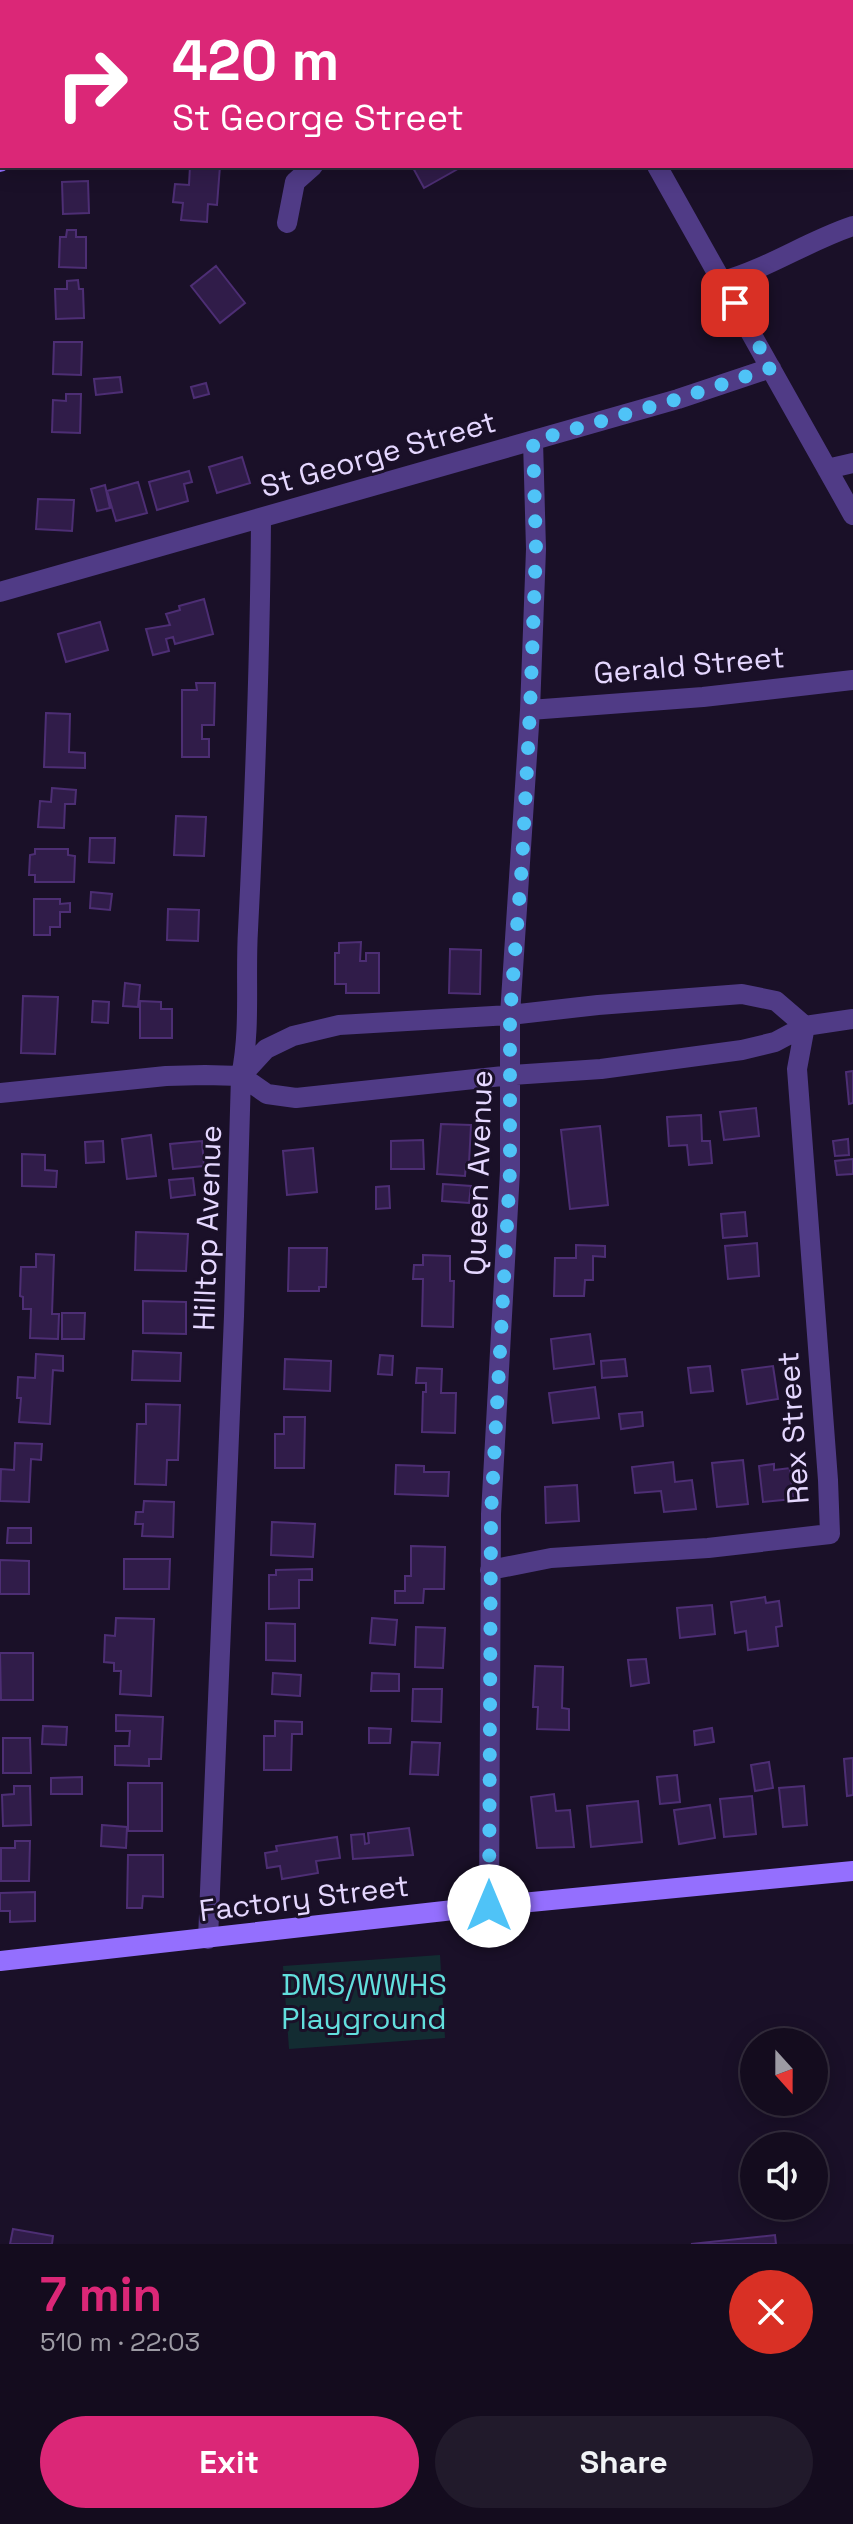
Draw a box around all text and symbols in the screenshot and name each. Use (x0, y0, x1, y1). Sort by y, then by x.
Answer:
text: 420 m (172, 25, 339, 96)
icon: right (40, 32, 144, 136)
text: St George Street (172, 95, 464, 141)
pin (701, 269, 769, 337)
icon: arrive (713, 281, 757, 325)
street label: St George Street (256, 402, 500, 506)
street label: Gerald Street (592, 637, 786, 693)
street label: Queen Avenue (455, 1070, 501, 1276)
street label: Hilltop Avenue (184, 1124, 230, 1332)
street label: Rex Street (768, 1350, 818, 1506)
position arrow (447, 1864, 531, 1948)
street label: Factory Street (197, 1866, 411, 1930)
park label: DMS/WWHS Playground (281, 1965, 447, 2038)
north arrow (740, 2028, 828, 2116)
map controls (740, 2028, 828, 2220)
button: sound (740, 2132, 828, 2220)
text: 7 min (40, 2264, 162, 2325)
button: close (729, 2270, 813, 2354)
text: 510 m · 22:03 (40, 2325, 200, 2359)
button: Exit (40, 2416, 419, 2508)
button: Share (435, 2416, 813, 2508)

